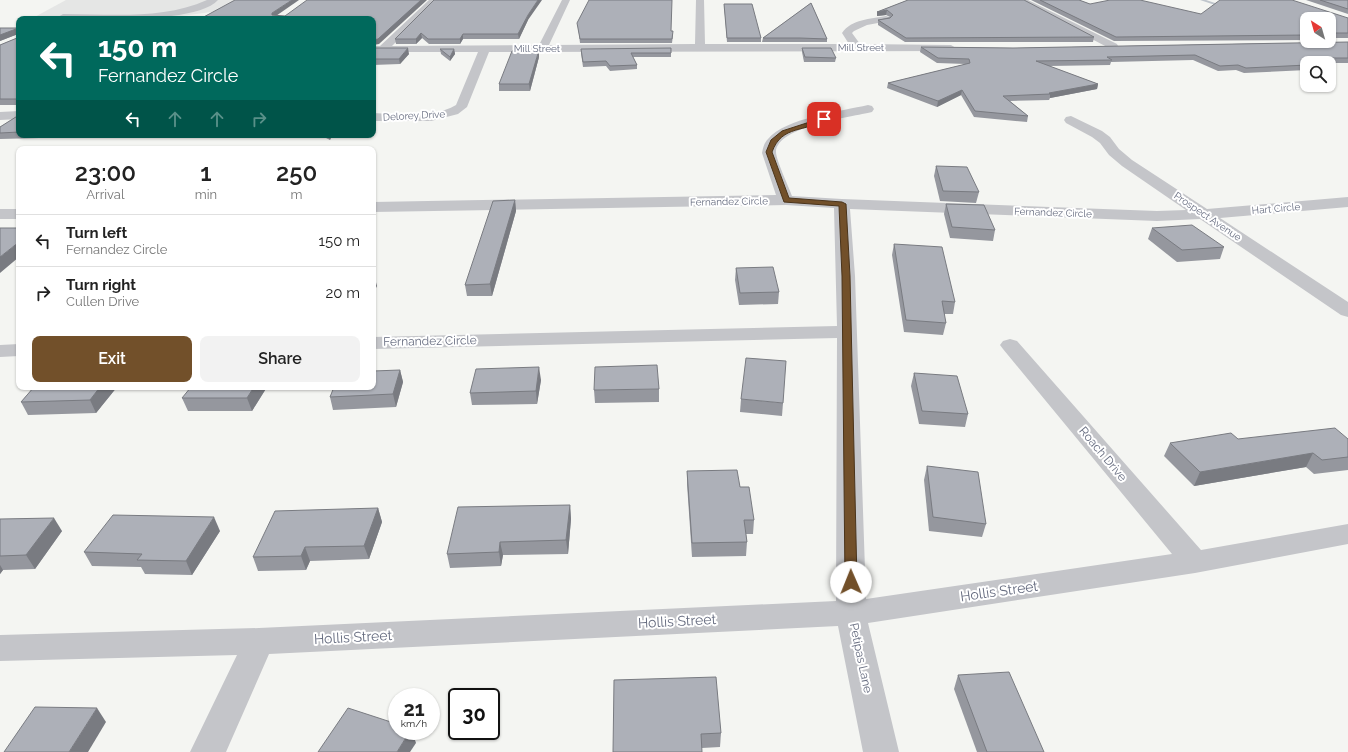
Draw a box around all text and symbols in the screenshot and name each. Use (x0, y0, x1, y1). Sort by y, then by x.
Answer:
north arrow (1300, 12, 1336, 48)
map controls (1300, 12, 1336, 92)
text: 150 m (98, 31, 177, 64)
icon: left (32, 32, 84, 84)
street label: Mill Street (838, 42, 885, 53)
street label: Mill Street (514, 43, 561, 54)
button: search (1300, 56, 1336, 92)
text: Fernandez Circle (98, 65, 238, 86)
pin (807, 102, 841, 136)
icon: left (122, 108, 144, 130)
icon: ahead (164, 108, 186, 130)
icon: ahead (206, 108, 228, 130)
icon: right (248, 108, 270, 130)
street label: Delorey Drive (383, 108, 446, 123)
icon: arrive (813, 108, 835, 130)
text: 23:00 (75, 158, 136, 187)
text: 1 (200, 158, 212, 187)
text: 250 (276, 158, 317, 187)
text: Arrival (86, 187, 124, 202)
text: min (195, 187, 217, 202)
text: m (291, 187, 303, 202)
street label: Prospect Avenue (1172, 190, 1243, 243)
street label: Fernandez Circle (690, 195, 768, 208)
street label: Hart Circle (1251, 201, 1301, 216)
street label: Fernandez Circle (1014, 206, 1092, 219)
text: Turn left (66, 224, 127, 242)
icon: left (32, 230, 54, 252)
text: 150 m (319, 232, 360, 250)
text: Fernandez Circle (66, 242, 167, 257)
text: Turn right (66, 276, 136, 294)
icon: right (32, 282, 54, 304)
text: 20 m (325, 284, 360, 302)
text: Cullen Drive (66, 294, 139, 309)
street label: Fernandez Circle (383, 333, 477, 349)
button: Exit (32, 336, 192, 382)
button: Share (200, 336, 360, 382)
street label: Roach Drive (1076, 424, 1130, 484)
position arrow (830, 561, 872, 603)
street label: Hollis Street (959, 578, 1039, 604)
street label: Hollis Street (637, 611, 717, 631)
street label: Petipas Lane (847, 622, 875, 694)
street label: Hollis Street (313, 627, 393, 647)
speed limit sign: 30 (448, 688, 500, 740)
text: 21 (403, 697, 425, 721)
text: km/h (401, 718, 427, 729)

